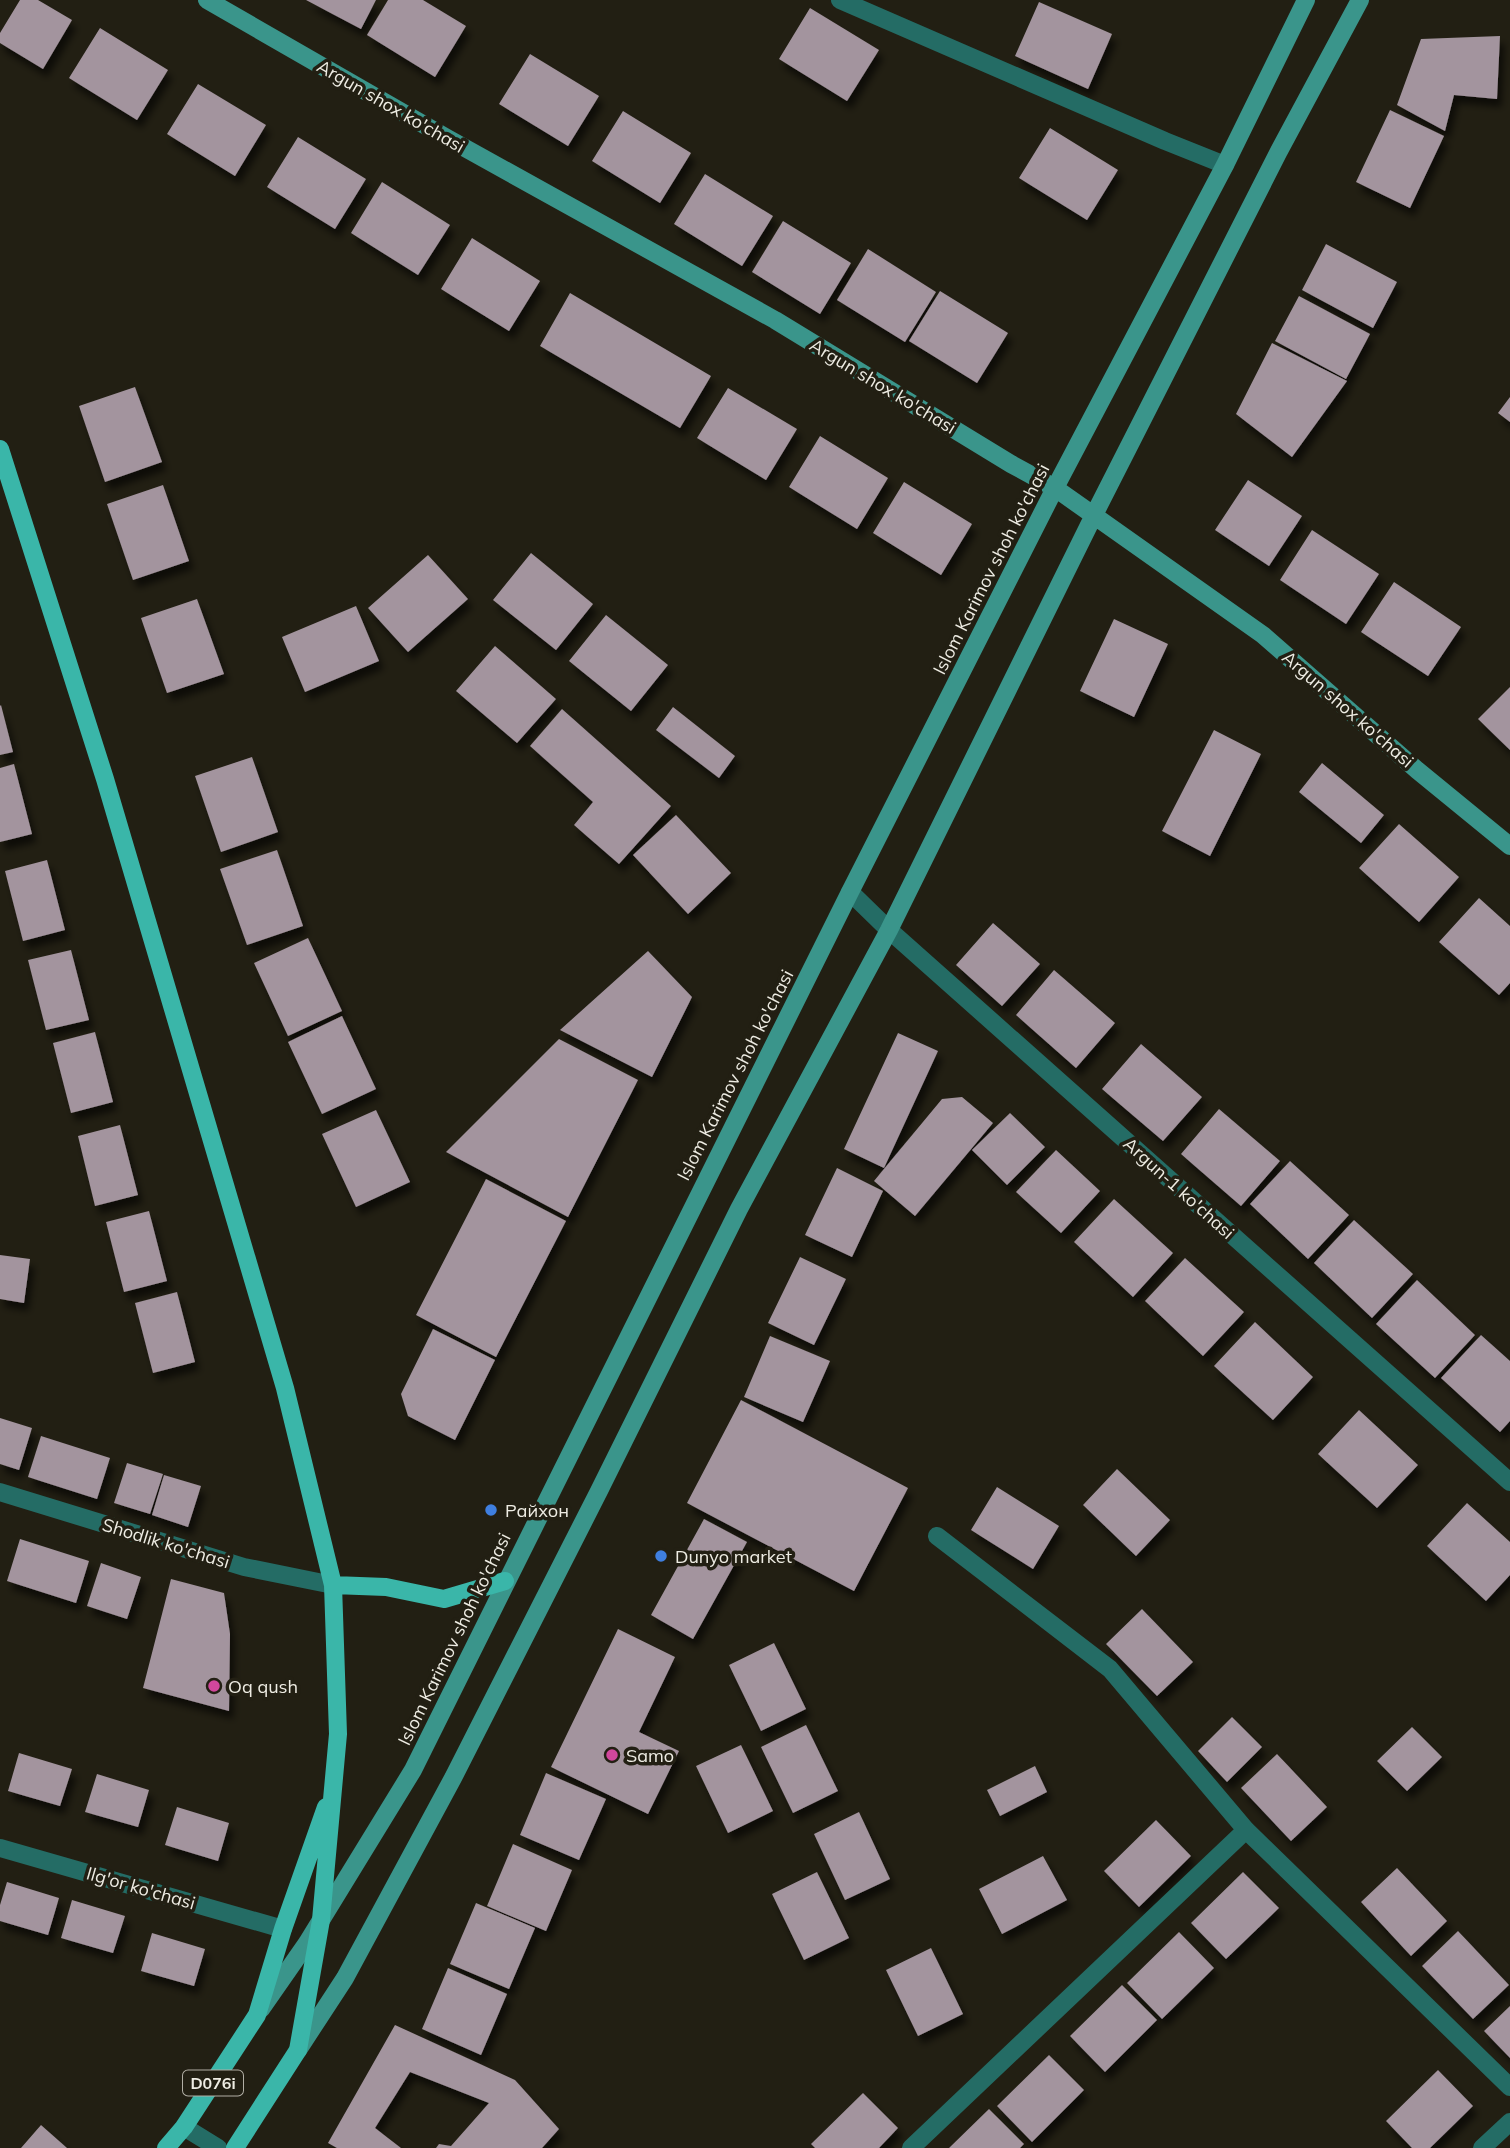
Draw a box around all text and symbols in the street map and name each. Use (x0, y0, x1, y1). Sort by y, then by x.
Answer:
street label: Argun shox ko'chasi (313, 54, 469, 158)
street label: Argun shox ko'chasi (806, 333, 960, 439)
street label: Islom Karimov shoh ko'chasi (928, 460, 1054, 678)
street label: Argun shox ko'chasi (1278, 646, 1418, 772)
street label: Islom Karimov shoh ko'chasi (672, 966, 798, 1184)
street label: Argun-1 ko'chasi (1119, 1132, 1239, 1244)
place label: Райхон (505, 1499, 569, 1522)
marker: Райхон (483, 1502, 499, 1518)
street label: Shodlik ko'chasi (99, 1513, 233, 1573)
street label: Islom Karimov shoh ko'chasi (392, 1529, 516, 1749)
place label: Dunyo market (675, 1545, 792, 1568)
marker: Dunyo market (653, 1548, 669, 1564)
place label: Oq qush (228, 1675, 298, 1698)
marker: Oq qush (206, 1678, 222, 1694)
place label: Samo (626, 1744, 674, 1767)
marker: Samo (604, 1747, 620, 1763)
street label: Ilg'or ko'chasi (84, 1862, 198, 1914)
road number: D076i (183, 2070, 243, 2096)

